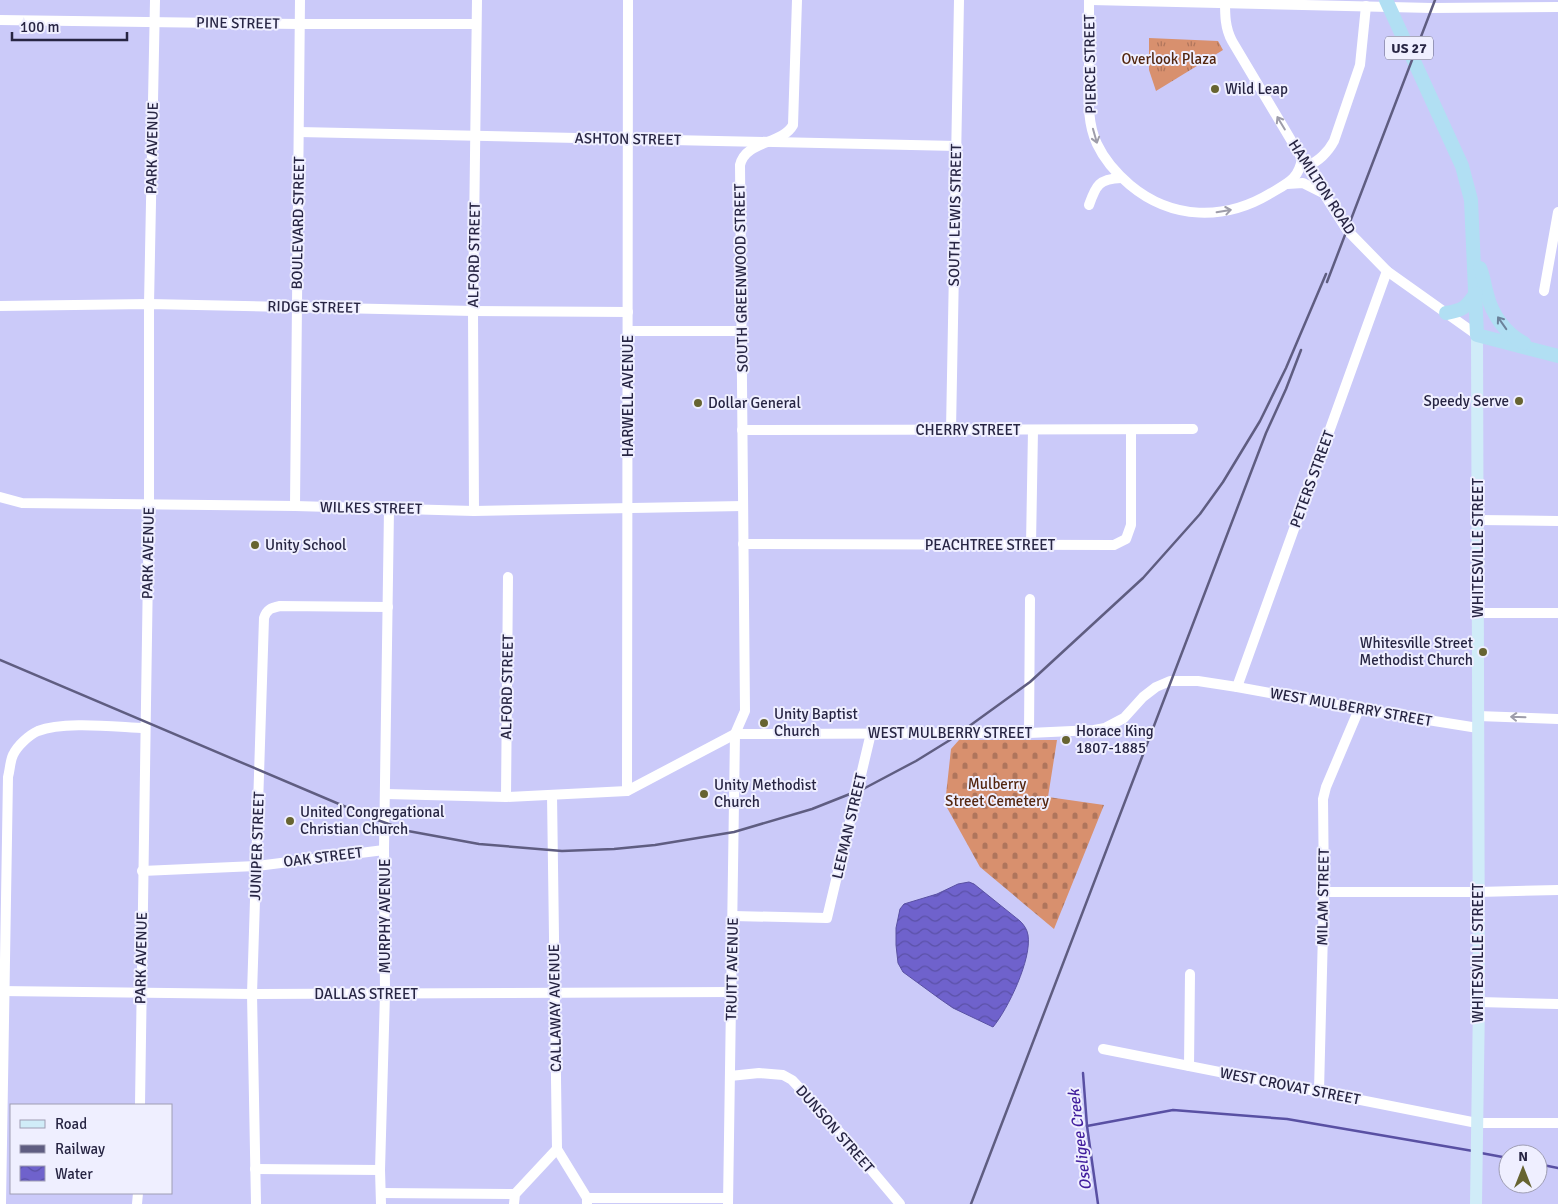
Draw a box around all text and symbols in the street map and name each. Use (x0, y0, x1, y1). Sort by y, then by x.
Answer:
scale bar (12, 10, 128, 42)
street label: PINE STREET (196, 13, 281, 33)
street label: PIERCE STREET (1080, 13, 1100, 114)
text: 100 m (20, 18, 60, 36)
road number: US 27 (1385, 36, 1433, 59)
park label: Overlook Plaza (1121, 50, 1217, 68)
place label: Wild Leap (1225, 80, 1288, 98)
marker: Wild Leap (1209, 83, 1221, 95)
street label: PARK AVENUE (142, 102, 162, 194)
one-way arrow (1275, 117, 1285, 131)
one-way arrow (1090, 127, 1100, 143)
street label: ASHTON STREET (575, 129, 682, 149)
street label: HAMILTON ROAD (1285, 136, 1359, 238)
street label: SOUTH LEWIS STREET (945, 143, 965, 286)
street label: BOULEVARD STREET (288, 156, 308, 290)
street label: SOUTH GREENWOOD STREET (730, 183, 752, 373)
street label: ALFORD STREET (464, 202, 484, 308)
one-way arrow (1215, 206, 1231, 216)
street label: RIDGE STREET (267, 297, 361, 317)
one-way arrow (1497, 317, 1507, 331)
street label: HARWELL AVENUE (619, 335, 637, 457)
place label: Speedy Serve (1424, 392, 1509, 410)
place label: Dollar General (708, 394, 801, 412)
marker: Speedy Serve (1513, 395, 1525, 407)
marker: Dollar General (692, 397, 704, 409)
street label: CHERRY STREET (916, 421, 1021, 439)
street label: PETERS STREET (1286, 427, 1338, 530)
street label: WHITESVILLE STREET (1469, 477, 1487, 618)
street label: WILKES STREET (320, 498, 423, 518)
street label: PARK AVENUE (138, 507, 158, 599)
place label: Unity School (265, 536, 346, 554)
street label: PEACHTREE STREET (925, 536, 1056, 554)
marker: Unity School (249, 539, 261, 551)
street label: ALFORD STREET (497, 634, 517, 740)
place label: Whitesville Street Methodist Church (1359, 634, 1473, 669)
marker: Whitesville Street Methodist Church (1477, 646, 1489, 658)
street label: WEST MULBERRY STREET (1268, 684, 1434, 730)
place label: Unity Baptist Church (774, 705, 858, 740)
one-way arrow (1510, 713, 1526, 722)
marker: Unity Baptist Church (758, 717, 770, 729)
place label: Horace King 1807-1885 (1076, 722, 1154, 757)
street label: WEST MULBERRY STREET (868, 724, 1033, 742)
marker: Horace King 1807-1885 (1060, 734, 1072, 746)
street label: LEEMAN STREET (828, 771, 870, 881)
park label: Mulberry Street Cemetery (945, 775, 1049, 810)
place label: Unity Methodist Church (714, 776, 816, 811)
marker: Unity Methodist Church (698, 788, 710, 800)
street label: JUNIPER STREET (246, 790, 268, 901)
place label: United Congregational Christian Church (300, 803, 444, 838)
marker: United Congregational Christian Church (284, 815, 296, 827)
street label: OAK STREET (282, 843, 364, 871)
street label: MILAM STREET (1313, 848, 1333, 946)
street label: MURPHY AVENUE (376, 859, 394, 973)
street label: WHITESVILLE STREET (1469, 882, 1487, 1023)
street label: PARK AVENUE (131, 912, 151, 1004)
street label: TRUITT AVENUE (722, 917, 742, 1021)
street label: CALLAWAY AVENUE (545, 944, 565, 1072)
street label: DALLAS STREET (314, 985, 418, 1003)
street label: WEST CROVAT STREET (1218, 1064, 1362, 1109)
street label: DUNSON STREET (792, 1081, 878, 1177)
water label: Oseligee Creek (1064, 1086, 1096, 1192)
legend (10, 1104, 172, 1194)
text: Road (55, 1115, 87, 1133)
text: Railway (55, 1140, 105, 1158)
north arrow (1498, 1144, 1548, 1194)
text: N (1518, 1148, 1528, 1165)
text: Water (55, 1165, 93, 1183)

